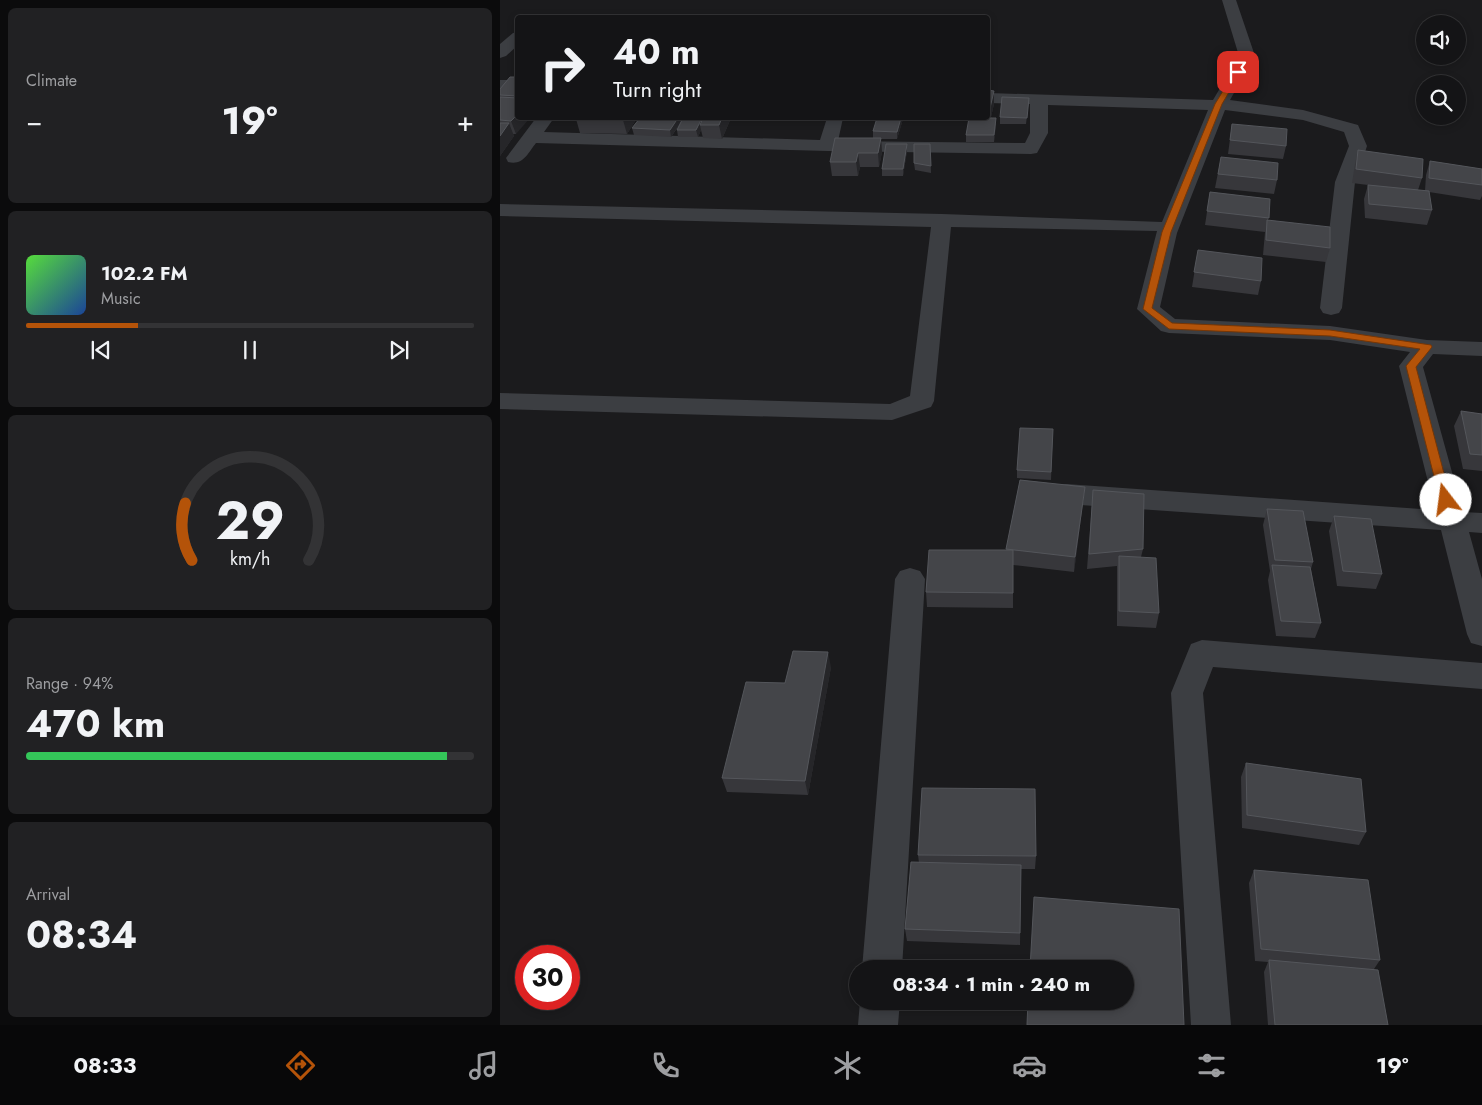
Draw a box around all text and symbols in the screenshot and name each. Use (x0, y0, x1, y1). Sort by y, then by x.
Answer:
map controls (1416, 15, 1466, 125)
button: sound (1416, 15, 1466, 65)
text: 40 m (613, 27, 700, 77)
icon: right (530, 35, 595, 100)
pin (1217, 51, 1259, 93)
icon: arrive (1224, 58, 1252, 86)
text: Climate (26, 69, 77, 92)
text: Turn right (613, 73, 701, 105)
button: search (1416, 75, 1466, 125)
text: 19° (222, 93, 278, 148)
text: − (26, 101, 43, 142)
text: + (457, 101, 474, 142)
text: 102.2 FM (101, 260, 187, 287)
text: Music (101, 287, 141, 310)
icon: previous (87, 336, 115, 364)
icon: pause (236, 336, 264, 364)
icon: next (385, 336, 413, 364)
position arrow (1419, 473, 1471, 525)
text: 29 (216, 483, 284, 559)
text: km/h (230, 546, 270, 572)
text: Range · 94% (26, 672, 113, 695)
text: 470 km (26, 696, 165, 751)
text: Arrival (26, 883, 70, 906)
text: 08:34 (26, 907, 137, 962)
speed limit sign: 30 (515, 945, 580, 1010)
text: 08:34 · 1 min · 240 m (893, 971, 1090, 998)
icon: directions (283, 1048, 318, 1083)
icon: music (466, 1048, 501, 1083)
icon: phone (648, 1048, 683, 1083)
icon: climate (830, 1048, 865, 1083)
icon: car (1012, 1048, 1047, 1083)
icon: filters (1194, 1048, 1229, 1083)
text: 08:33 (74, 1049, 136, 1081)
text: 19° (1376, 1049, 1408, 1081)

